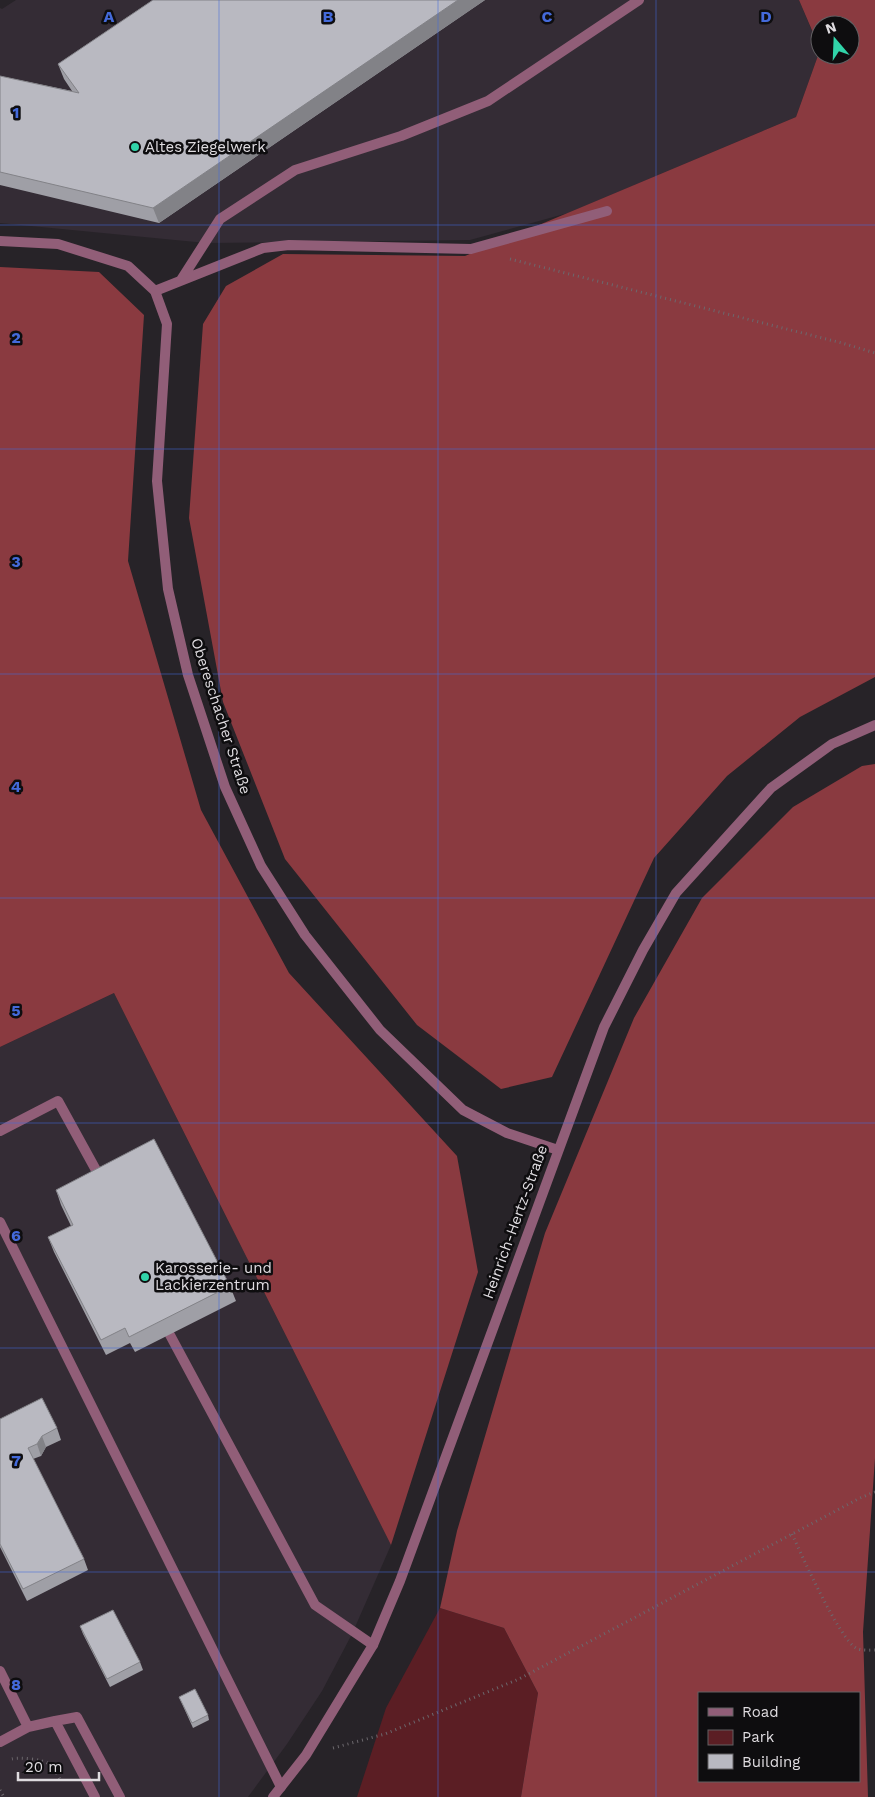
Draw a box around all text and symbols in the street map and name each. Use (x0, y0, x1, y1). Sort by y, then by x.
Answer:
text: A (104, 7, 115, 26)
text: B (323, 7, 334, 26)
text: C (542, 7, 553, 26)
text: D (760, 7, 772, 26)
north arrow (810, 15, 860, 65)
text: N (823, 18, 838, 37)
text: 1 (13, 103, 19, 122)
place label: Altes Ziegelwerk (145, 138, 266, 156)
marker: Altes Ziegelwerk (129, 141, 141, 153)
text: 2 (11, 328, 21, 347)
text: 3 (11, 552, 21, 571)
street label: Obereschacher Straße (187, 636, 255, 796)
text: 4 (11, 777, 21, 796)
text: 5 (11, 1001, 21, 1020)
street label: Heinrich-Hertz-Straße (479, 1143, 551, 1301)
text: 6 (11, 1226, 21, 1245)
place label: Karosserie- und Lackierzentrum (155, 1259, 272, 1294)
marker: Karosserie- und Lackierzentrum (139, 1271, 151, 1283)
text: 7 (11, 1451, 21, 1470)
text: 8 (11, 1675, 21, 1694)
legend (698, 1692, 860, 1782)
text: Road (742, 1703, 779, 1721)
text: Park (742, 1728, 775, 1746)
scale bar (18, 1750, 99, 1782)
text: Building (742, 1753, 800, 1771)
text: 20 m (25, 1758, 63, 1776)

